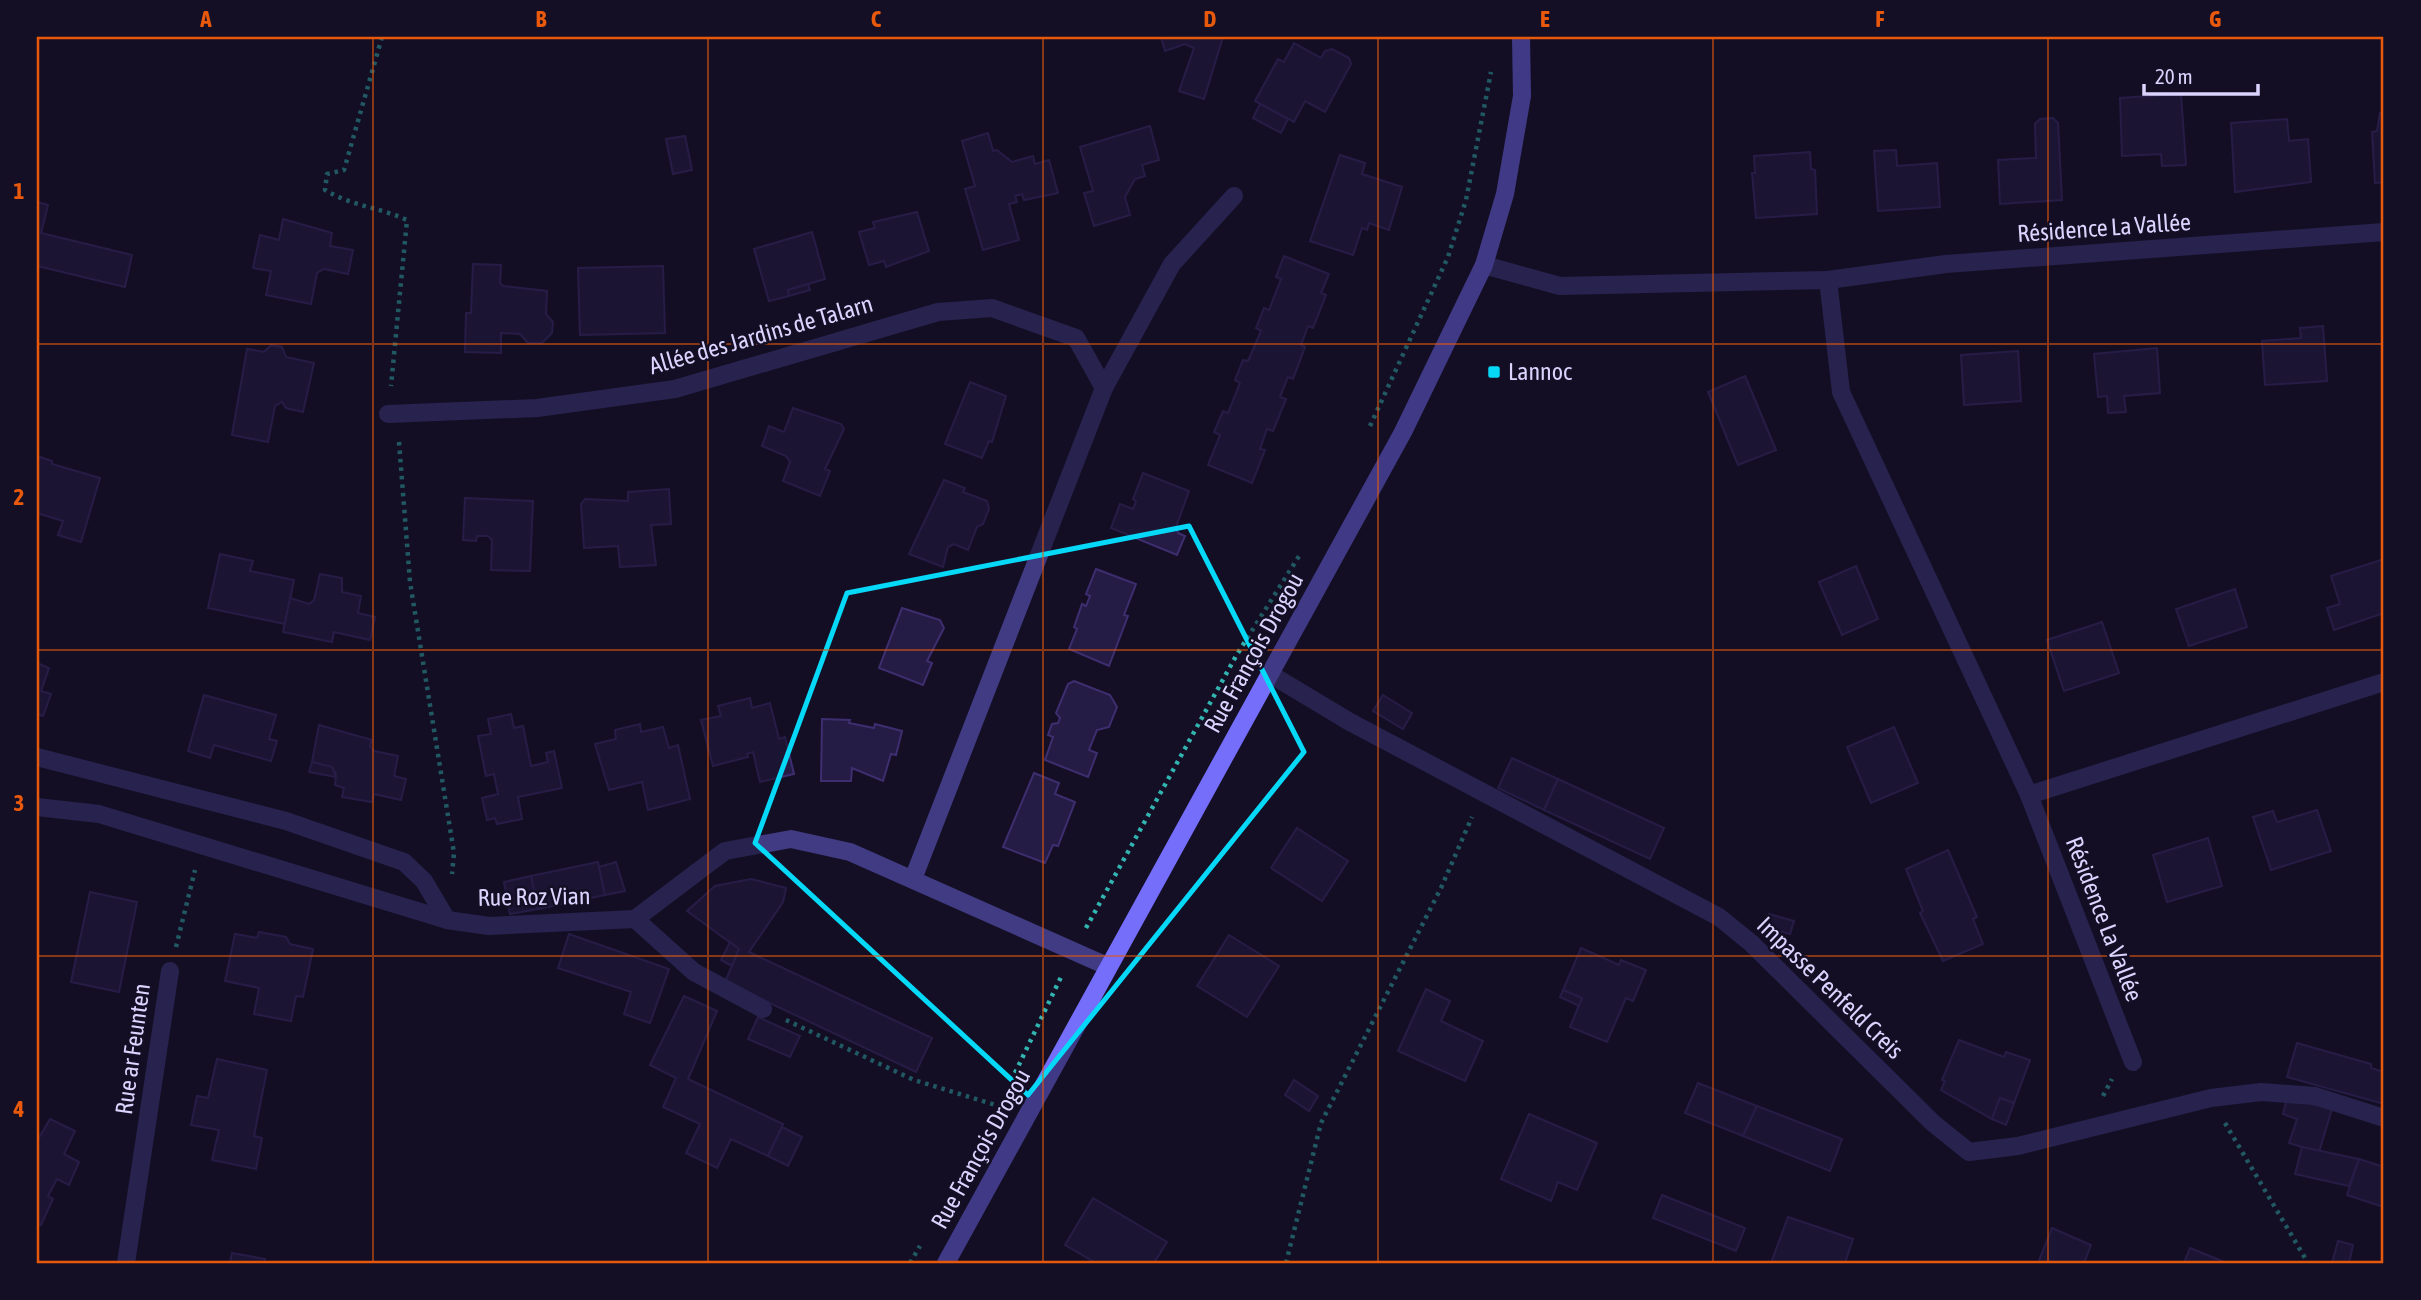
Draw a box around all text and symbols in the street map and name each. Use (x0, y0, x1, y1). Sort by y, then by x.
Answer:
text: A (199, 6, 212, 32)
text: B (536, 6, 547, 32)
text: C (871, 6, 882, 32)
text: D (1204, 6, 1217, 32)
text: E (1540, 6, 1550, 32)
text: F (1875, 6, 1885, 32)
text: G (2209, 6, 2221, 32)
scale bar (2144, 52, 2258, 96)
text: 20 m (2155, 64, 2193, 88)
text: 1 (14, 178, 25, 204)
street label: Résidence La Vallée (2016, 208, 2192, 247)
street label: Allée des Jardins de Talarn (646, 290, 876, 379)
place label: Lannoc (1508, 358, 1572, 385)
marker: Lannoc (1486, 364, 1502, 380)
text: 2 (14, 484, 24, 510)
street label: Rue François Drogou (1199, 568, 1309, 737)
text: 3 (14, 790, 24, 816)
street label: Résidence La Vallée (2061, 833, 2148, 1005)
street label: Rue Roz Vian (477, 882, 591, 911)
street label: Impasse Penfeld Creis (1752, 911, 1909, 1064)
street label: Rue ar Feunten (110, 982, 155, 1116)
street label: Rue François Drogou (926, 1064, 1036, 1233)
text: 4 (13, 1096, 25, 1122)

